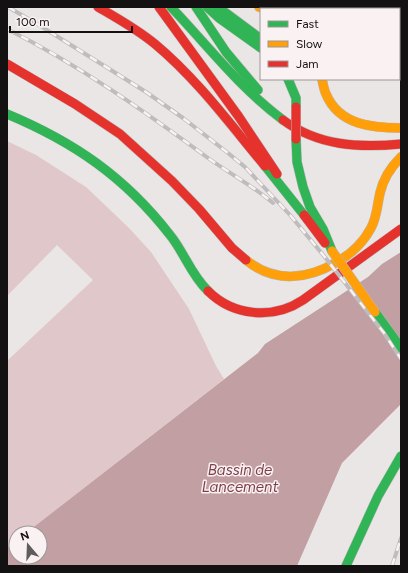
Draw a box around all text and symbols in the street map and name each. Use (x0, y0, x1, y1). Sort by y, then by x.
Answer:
scale bar (10, 8, 132, 34)
legend (260, 8, 400, 80)
text: 100 m (16, 15, 50, 29)
text: Fast (296, 17, 319, 31)
text: Slow (296, 37, 323, 51)
text: Jam (296, 57, 319, 71)
water label: Bassin de Lancement (202, 461, 278, 496)
north arrow (8, 525, 48, 565)
text: N (19, 528, 31, 544)

